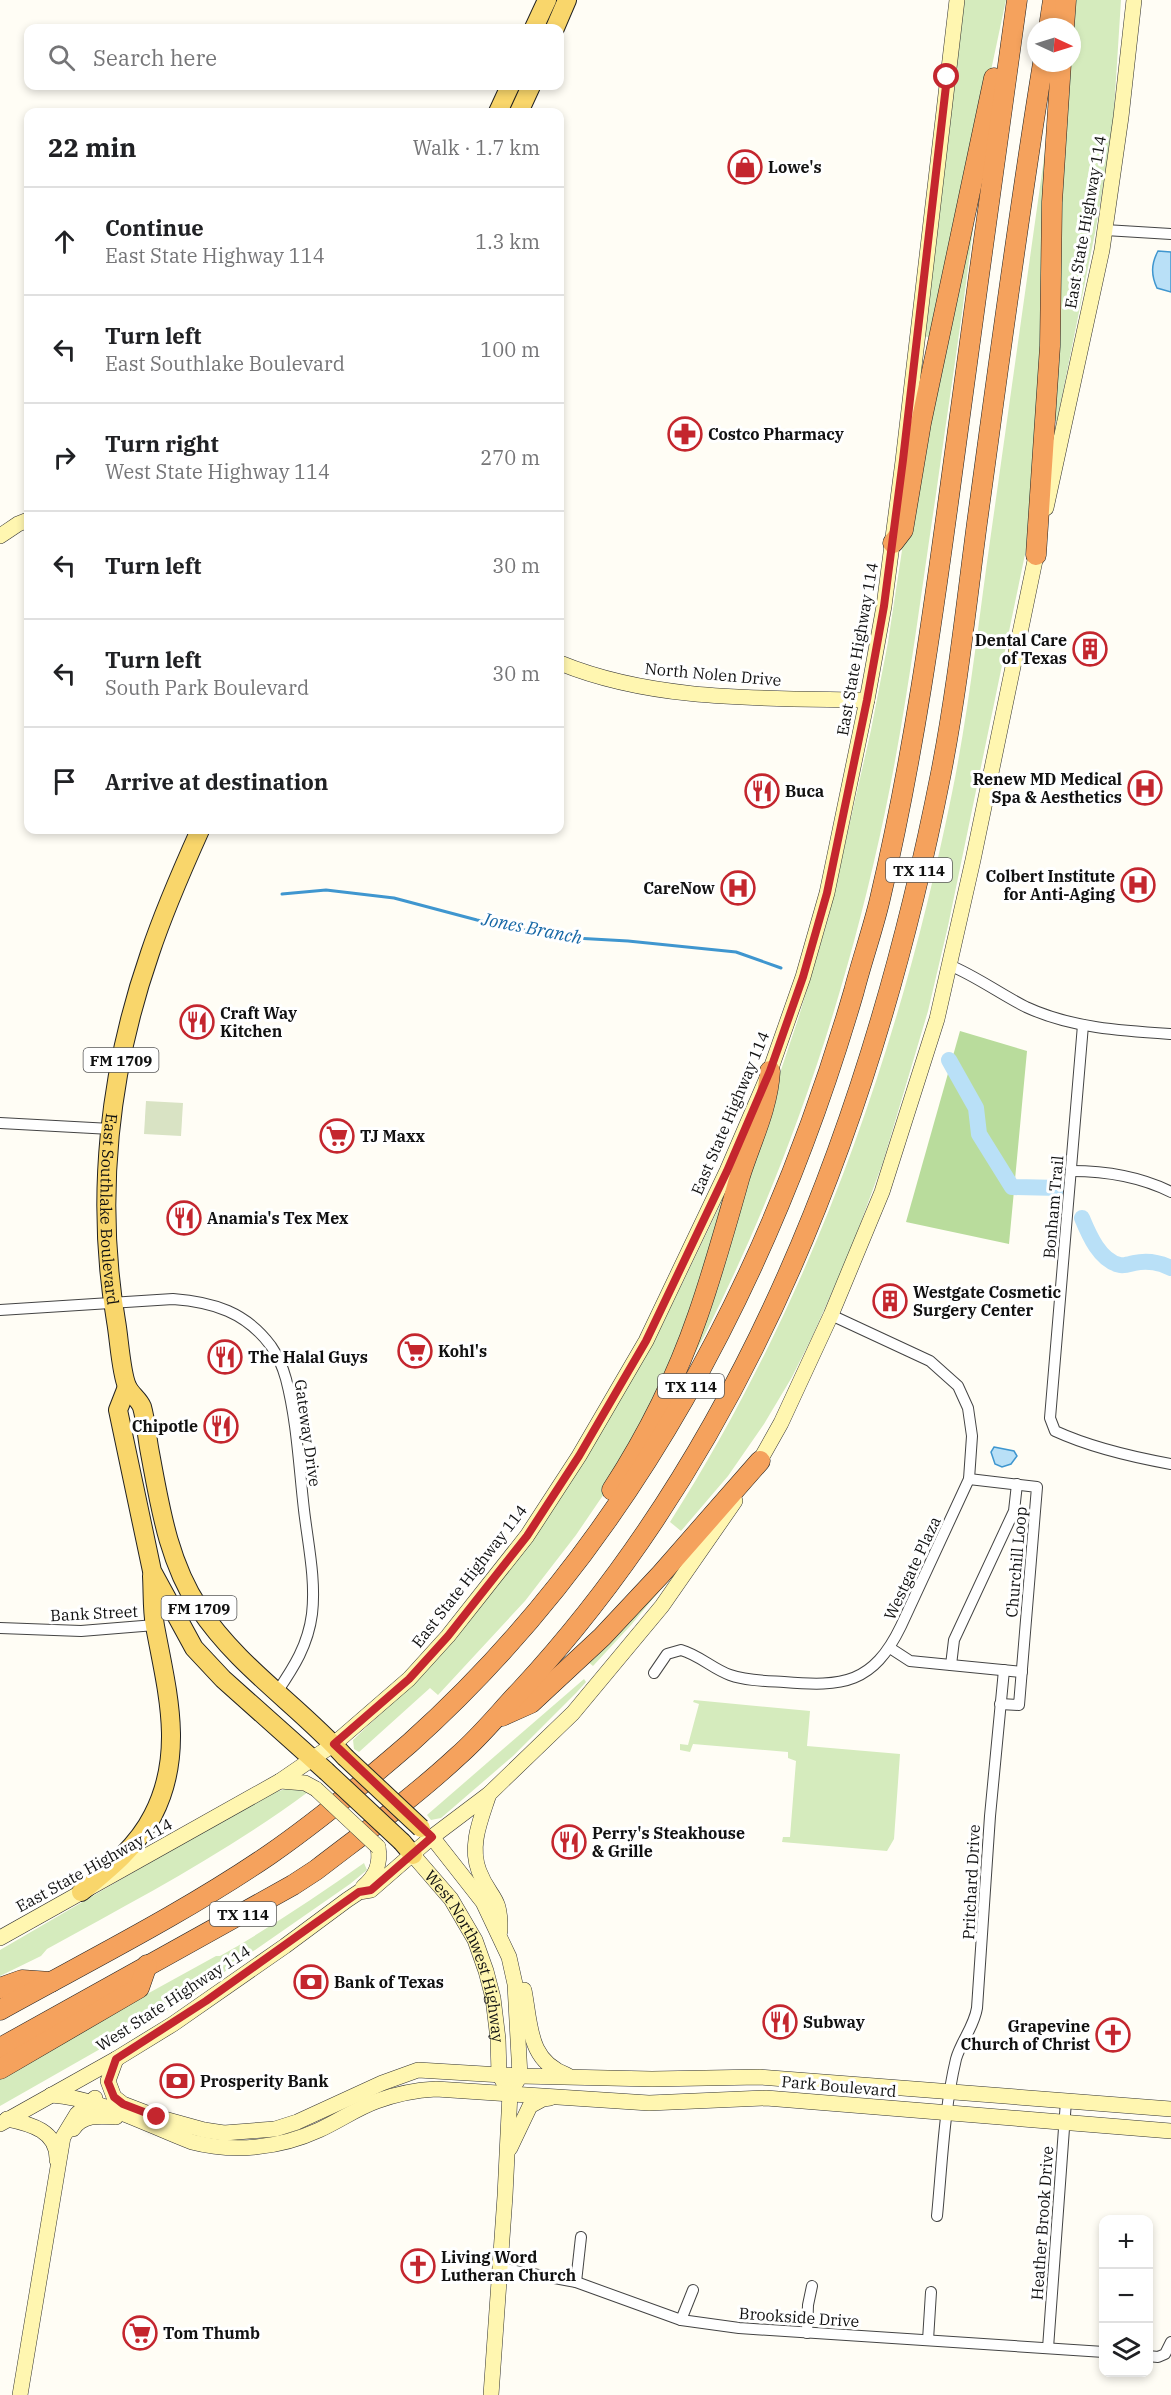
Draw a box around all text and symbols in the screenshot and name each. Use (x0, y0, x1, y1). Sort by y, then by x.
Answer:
north arrow (1027, 18, 1081, 72)
search box (24, 24, 564, 90)
icon: search (45, 41, 78, 74)
text: Search here (93, 43, 217, 72)
route start (933, 63, 959, 89)
text: 22 min (48, 130, 136, 164)
text: Walk · 1.7 km (413, 134, 540, 161)
street label: East State Highway 114 (1060, 134, 1110, 310)
shop icon: Lowe's (727, 149, 763, 185)
place label: Lowe's (768, 157, 822, 177)
text: Continue (105, 213, 204, 242)
icon: ahead (48, 225, 81, 258)
text: 1.3 km (475, 228, 540, 255)
text: East State Highway 114 (105, 242, 325, 269)
text: Turn left (105, 321, 201, 350)
icon: left (48, 333, 81, 366)
text: 100 m (480, 336, 540, 363)
text: East Southlake Boulevard (105, 350, 345, 377)
pharmacy icon: Costco Pharmacy (667, 416, 703, 452)
place label: Costco Pharmacy (708, 424, 845, 444)
text: Turn right (105, 429, 219, 458)
icon: right (48, 441, 81, 474)
text: 270 m (480, 444, 540, 471)
text: West State Highway 114 (105, 458, 330, 485)
icon: left (48, 549, 81, 582)
text: Turn left (105, 551, 201, 580)
text: 30 m (492, 552, 540, 579)
street label: East State Highway 114 (832, 561, 882, 737)
place label: Dental Care of Texas (975, 630, 1067, 668)
building icon: Dental Care of Texas (1072, 631, 1108, 667)
text: Turn left (105, 645, 201, 674)
icon: left (48, 657, 81, 690)
street label: North Nolen Drive (644, 658, 782, 690)
text: 30 m (492, 660, 540, 687)
text: South Park Boulevard (105, 674, 309, 701)
icon: arrive (48, 765, 81, 798)
text: Arrive at destination (105, 767, 328, 796)
place label: Renew MD Medical Spa & Aesthetics (973, 769, 1122, 807)
hospital icon: Renew MD Medical Spa & Aesthetics (1127, 770, 1163, 806)
restaurant icon: Buca (744, 773, 780, 809)
place label: Buca (785, 781, 824, 801)
road number: TX 114 (886, 858, 952, 882)
place label: Colbert Institute for Anti-Aging (985, 866, 1116, 904)
hospital icon: Colbert Institute for Anti-Aging (1120, 867, 1156, 903)
hospital icon: CareNow (720, 870, 756, 906)
place label: CareNow (643, 878, 715, 898)
water label: Jones Branch (479, 907, 584, 949)
place label: Craft Way Kitchen (220, 1003, 298, 1041)
restaurant icon: Craft Way Kitchen (179, 1004, 215, 1040)
street label: East State Highway 114 (686, 1028, 774, 1198)
road number: FM 1709 (84, 1048, 158, 1072)
street label: East Southlake Boulevard (96, 1112, 123, 1307)
supermarket icon: TJ Maxx (319, 1118, 355, 1154)
place label: TJ Maxx (360, 1126, 425, 1146)
street label: Bonham Trail (1039, 1154, 1067, 1259)
restaurant icon: Anamia's Tex Mex (166, 1200, 202, 1236)
place label: Anamia's Tex Mex (207, 1208, 349, 1228)
place label: Westgate Cosmetic Surgery Center (913, 1282, 1062, 1320)
building icon: Westgate Cosmetic Surgery Center (872, 1283, 908, 1319)
supermarket icon: Kohl's (397, 1333, 433, 1369)
restaurant icon: The Halal Guys (207, 1339, 243, 1375)
place label: Kohl's (438, 1341, 487, 1361)
place label: The Halal Guys (248, 1347, 368, 1367)
road number: TX 114 (658, 1374, 724, 1398)
street label: Gateway Drive (291, 1378, 325, 1488)
restaurant icon: Chipotle (203, 1408, 239, 1444)
place label: Chipotle (132, 1416, 198, 1436)
street label: East State Highway 114 (407, 1501, 531, 1651)
street label: Churchill Loop (1001, 1505, 1031, 1618)
street label: Westgate Plaza (879, 1513, 945, 1623)
road number: FM 1709 (162, 1596, 236, 1620)
street label: Bank Street (50, 1601, 139, 1625)
street label: East State Highway 114 (12, 1814, 176, 1916)
place label: Perry's Steakhouse & Grille (592, 1823, 745, 1861)
restaurant icon: Perry's Steakhouse & Grille (551, 1824, 587, 1860)
street label: Pritchard Drive (958, 1824, 984, 1940)
street label: West Northwest Highway (420, 1866, 508, 2044)
road number: TX 114 (210, 1902, 276, 1926)
street label: West State Highway 114 (92, 1941, 254, 2055)
bank icon: Bank of Texas (293, 1964, 329, 2000)
place label: Bank of Texas (334, 1972, 444, 1992)
restaurant icon: Subway (762, 2004, 798, 2040)
place label: Subway (803, 2012, 866, 2032)
place label: Grapevine Church of Christ (961, 2016, 1090, 2054)
church icon: Grapevine Church of Christ (1095, 2017, 1131, 2053)
bank icon: Prosperity Bank (159, 2063, 195, 2099)
place label: Prosperity Bank (200, 2071, 328, 2091)
street label: Park Boulevard (781, 2071, 898, 2101)
route end (143, 2103, 169, 2129)
street label: Heather Brook Drive (1027, 2145, 1057, 2301)
map controls (1099, 2215, 1153, 2377)
button: + (1099, 2215, 1153, 2269)
place label: Living Word Lutheran Church (441, 2247, 576, 2285)
church icon: Living Word Lutheran Church (400, 2248, 436, 2284)
button: − (1099, 2269, 1153, 2323)
street label: Brookside Drive (738, 2303, 860, 2331)
supermarket icon: Tom Thumb (122, 2315, 158, 2351)
place label: Tom Thumb (163, 2323, 260, 2343)
button: layers (1099, 2323, 1153, 2377)

